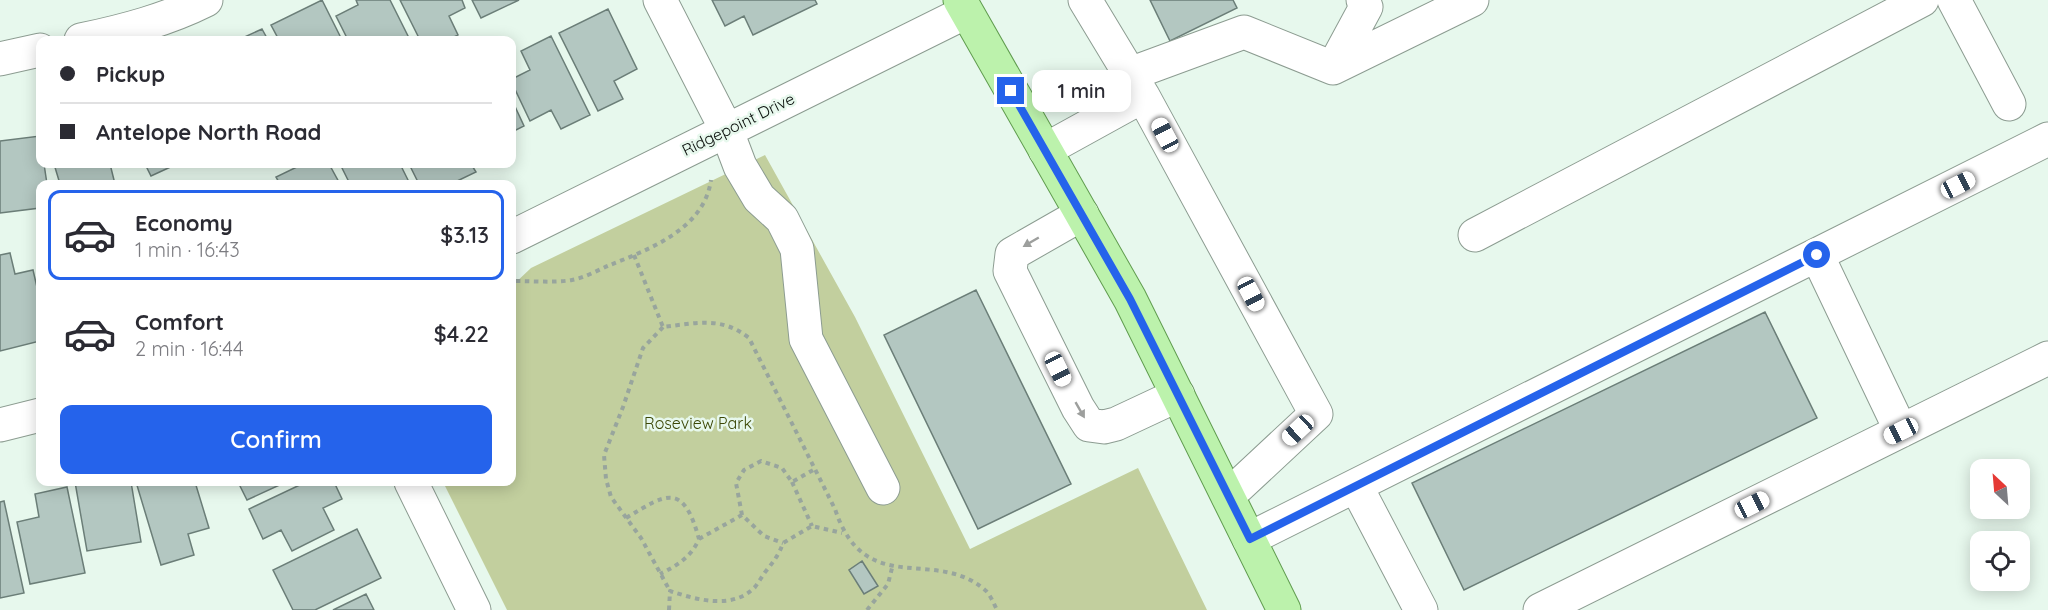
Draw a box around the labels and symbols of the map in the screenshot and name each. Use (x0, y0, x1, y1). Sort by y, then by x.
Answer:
callout: 1 min (1032, 70, 1131, 112)
route end (997, 77, 1024, 104)
street label: Ridgepoint Drive (678, 88, 798, 160)
car (1149, 115, 1181, 155)
car (1938, 169, 1978, 201)
one-way arrow (1022, 237, 1039, 247)
route start (1803, 241, 1830, 268)
car (1235, 274, 1267, 314)
car (1042, 349, 1074, 389)
one-way arrow (1074, 402, 1085, 418)
car (1279, 411, 1317, 449)
park label: Roseview Park (644, 413, 752, 433)
car (1881, 415, 1921, 447)
north arrow (1970, 459, 2030, 519)
car (1732, 489, 1772, 521)

